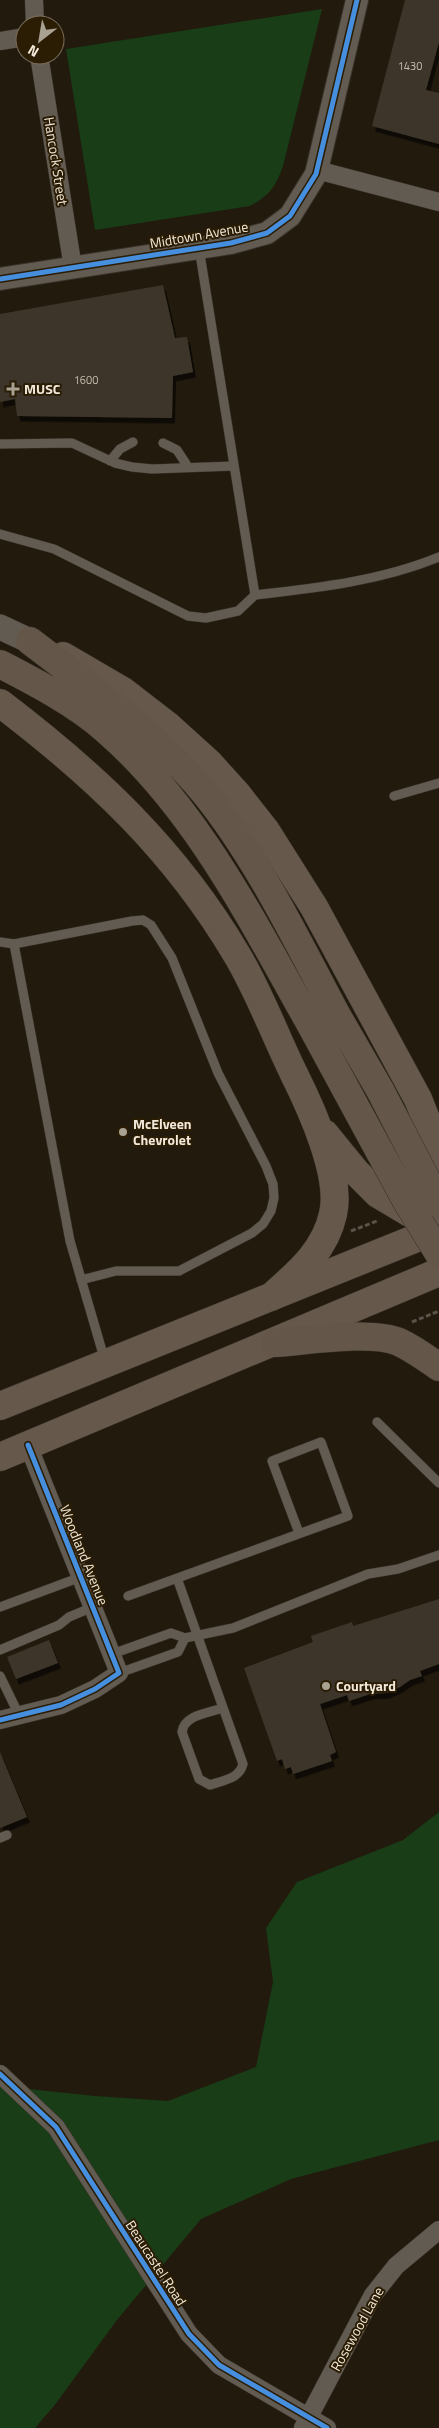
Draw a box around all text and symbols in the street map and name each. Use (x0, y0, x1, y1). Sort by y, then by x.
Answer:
north arrow (15, 15, 65, 65)
text: N (23, 40, 43, 63)
house number: 1430 (398, 58, 422, 74)
street label: Hancock Street (39, 115, 74, 207)
street label: Midtown Avenue (148, 216, 250, 253)
house number: 1600 (74, 372, 98, 388)
place label: MUSC (24, 378, 61, 399)
marker: MUSC (6, 382, 20, 396)
place label: McElveen Chevrolet (133, 1113, 192, 1150)
marker: McElveen Chevrolet (117, 1126, 129, 1138)
street label: Woodland Avenue (55, 1502, 114, 1608)
place label: Courtyard (336, 1675, 396, 1696)
marker: Courtyard (320, 1680, 332, 1692)
street label: Beaucastel Road (121, 2216, 192, 2310)
street label: Rosewood Lane (325, 2283, 388, 2375)

